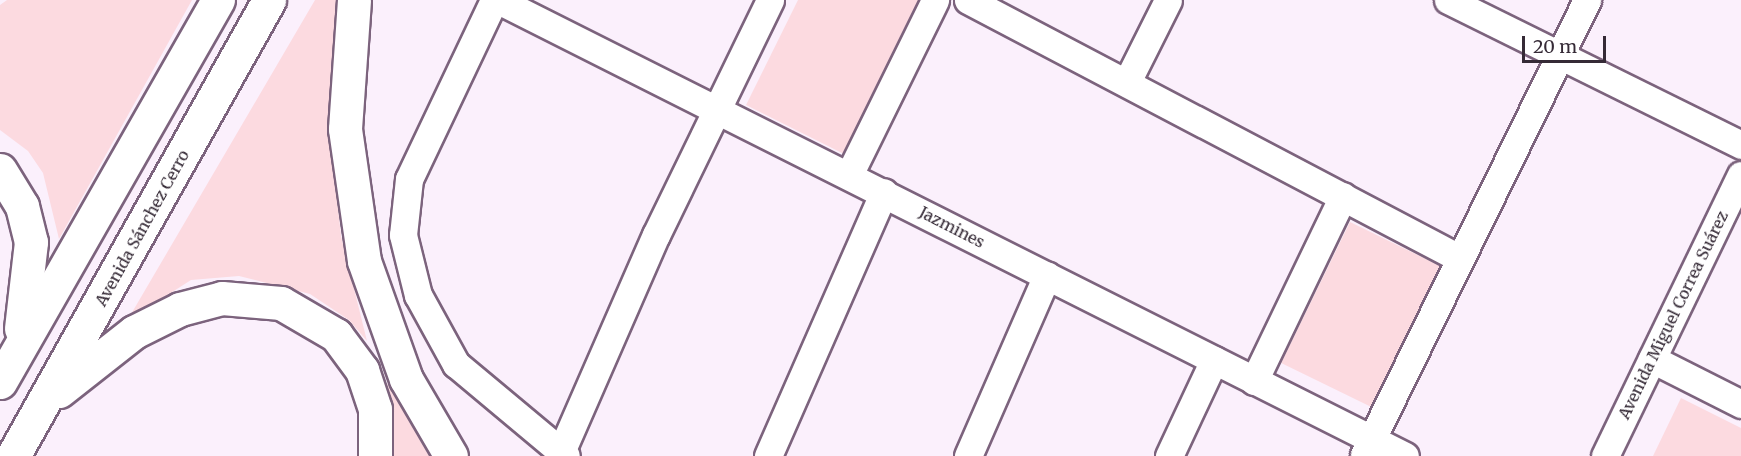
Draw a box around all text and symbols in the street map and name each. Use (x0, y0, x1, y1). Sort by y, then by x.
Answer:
scale bar (1525, 24, 1609, 62)
text: 20 m (1533, 35, 1577, 58)
street label: Avenida Sánchez Cerro (91, 147, 193, 309)
street label: Jazmines (916, 202, 988, 252)
street label: Avenida Miguel Correa Suárez (1614, 208, 1732, 422)

